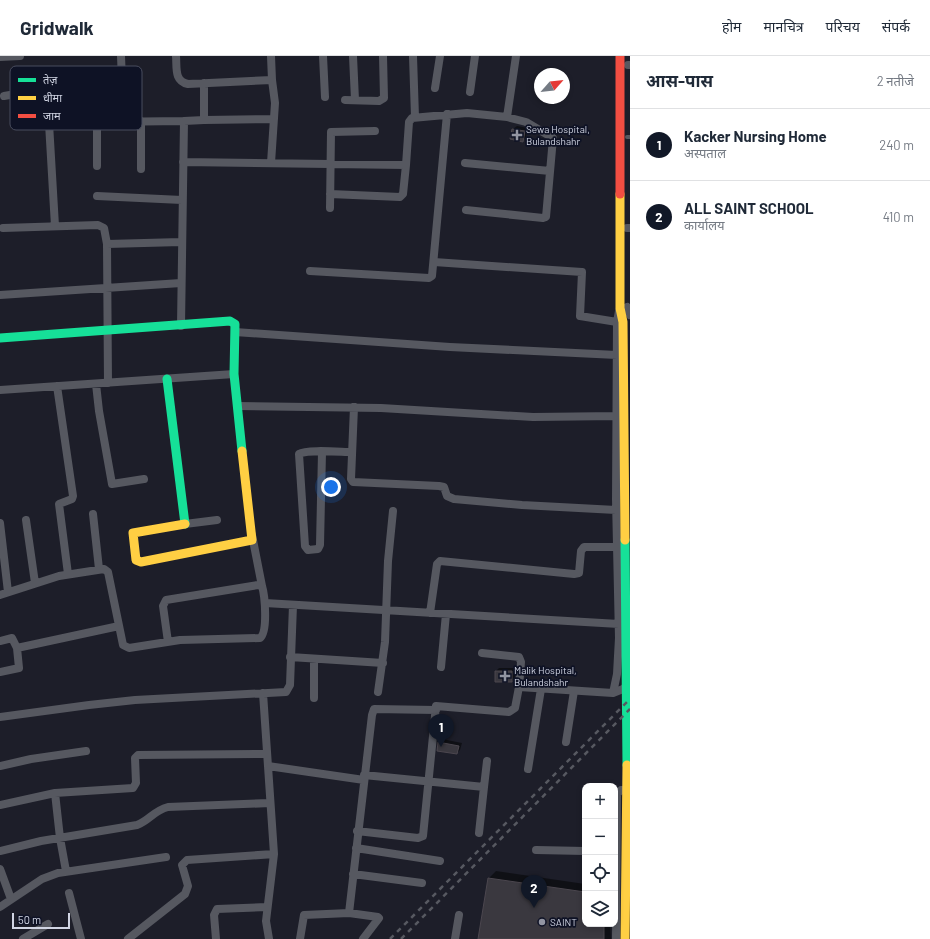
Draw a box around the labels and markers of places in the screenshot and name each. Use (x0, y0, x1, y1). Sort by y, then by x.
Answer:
place label: Sewa Hospital, Bulandshahr (526, 123, 590, 147)
marker: Sewa Hospital, Bulandshahr (511, 129, 523, 141)
place label: Malik Hospital, Bulandshahr (514, 664, 577, 688)
marker: Malik Hospital, Bulandshahr (499, 670, 511, 682)
pin: 1 (428, 714, 454, 747)
pin: 2 (521, 875, 547, 908)
place label: SAINT (550, 916, 577, 928)
marker: SAINT (537, 917, 547, 927)

